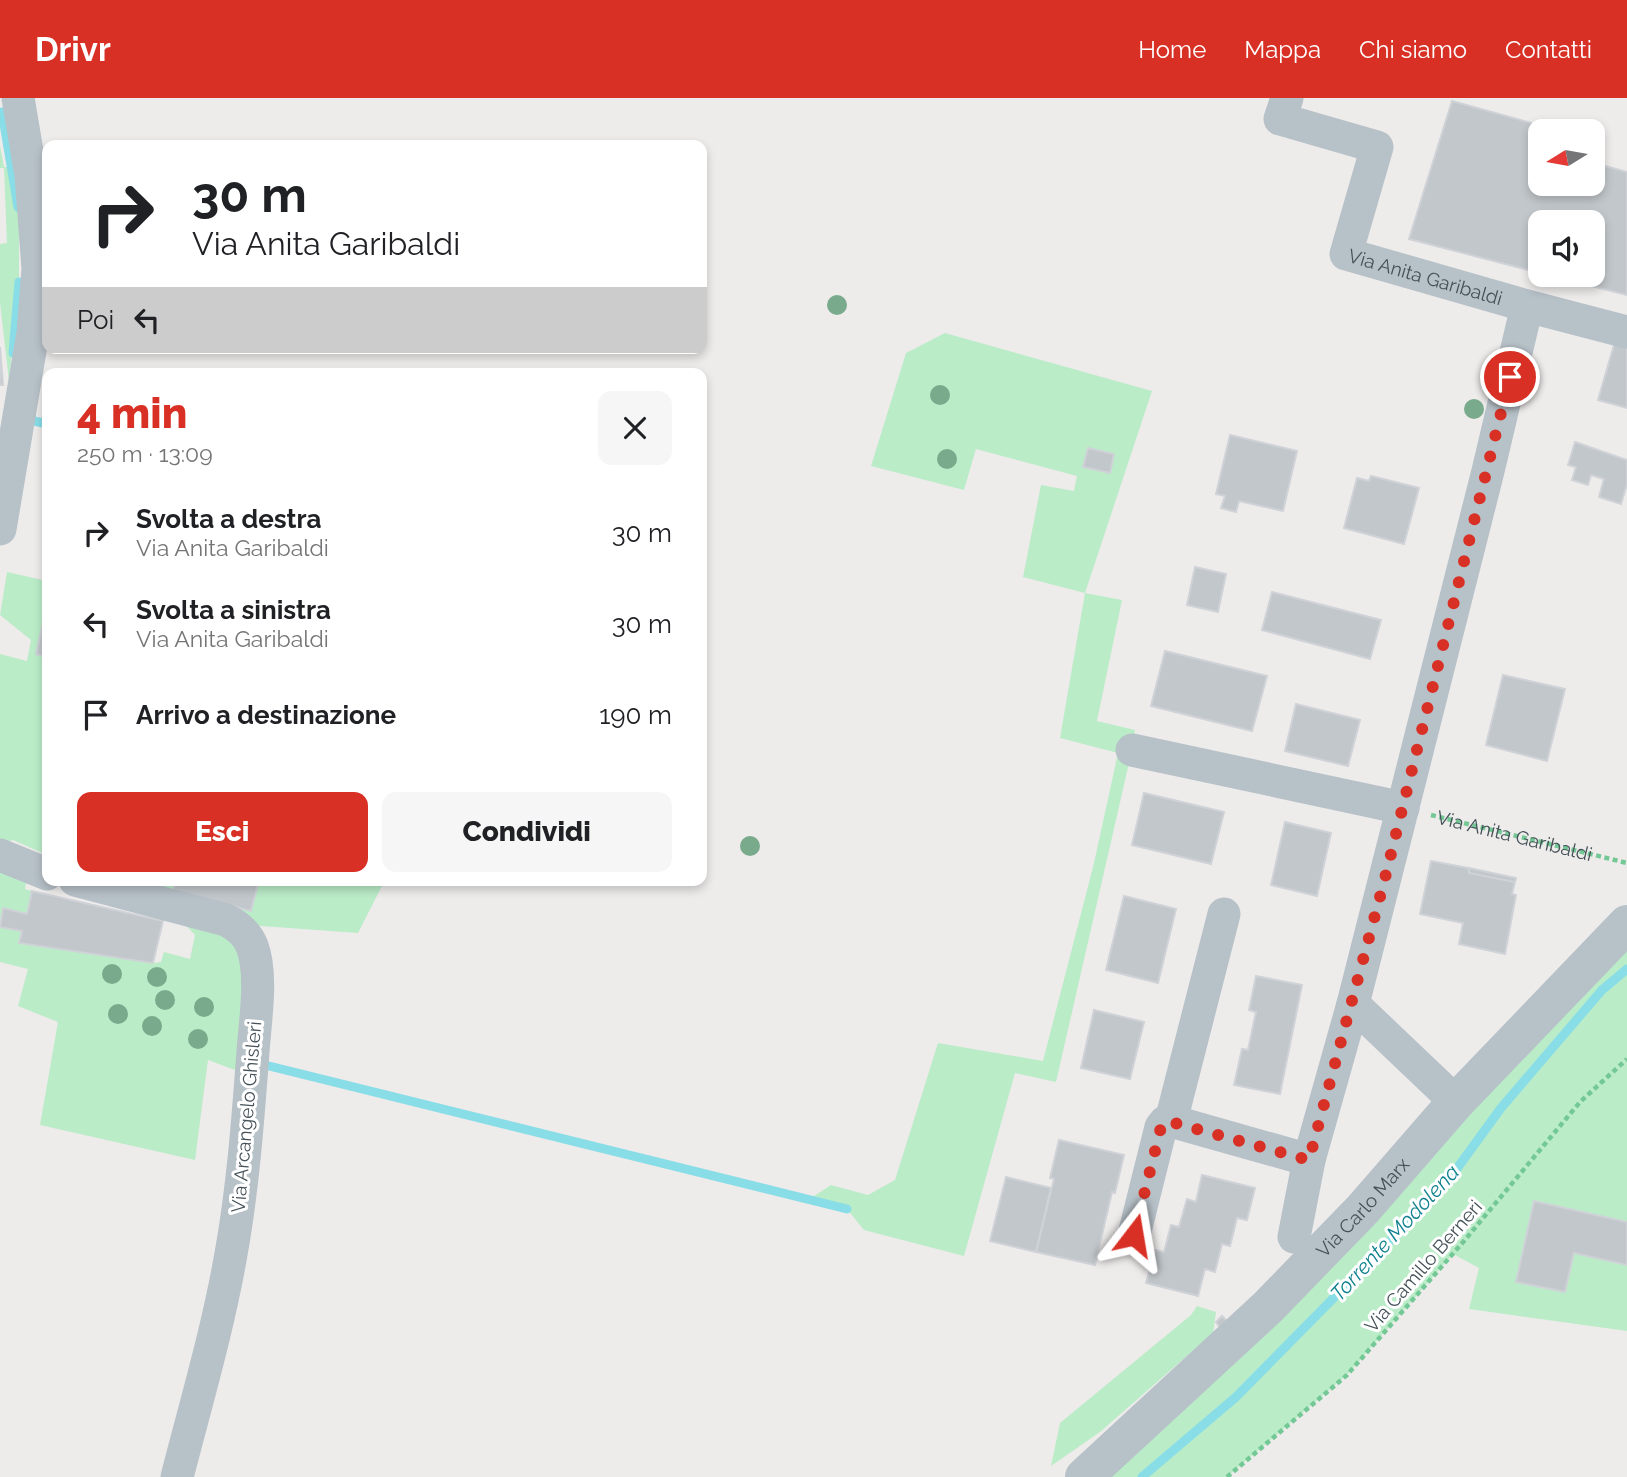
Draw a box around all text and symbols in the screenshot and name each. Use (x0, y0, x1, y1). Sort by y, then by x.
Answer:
text: Drivr (35, 30, 111, 69)
text: Home (1138, 35, 1206, 64)
text: Mappa (1244, 35, 1321, 64)
text: Chi siamo (1359, 35, 1467, 64)
text: Contatti (1505, 35, 1592, 64)
north arrow (1528, 119, 1605, 196)
map controls (1528, 119, 1605, 287)
text: 30 m (192, 166, 307, 223)
icon: right (77, 168, 168, 259)
button: sound (1528, 210, 1605, 287)
text: Via Anita Garibaldi (192, 225, 460, 262)
street label: Via Anita Garibaldi (1346, 244, 1505, 309)
icon: left (128, 301, 166, 339)
text: Poi (77, 305, 114, 335)
pin (1480, 347, 1540, 407)
icon: arrive (1491, 358, 1529, 396)
text: 4 min (77, 389, 187, 438)
button: close (598, 391, 672, 465)
text: 250 m · 13:09 (77, 440, 213, 467)
text: Svolta a destra (136, 504, 322, 534)
icon: right (77, 514, 115, 552)
text: 30 m (612, 518, 672, 548)
text: Via Anita Garibaldi (136, 534, 329, 561)
text: Svolta a sinistra (136, 595, 331, 625)
icon: left (77, 605, 115, 643)
text: 30 m (612, 609, 672, 639)
text: Via Anita Garibaldi (136, 625, 329, 652)
icon: arrive (77, 696, 115, 734)
text: Arrivo a destinazione (136, 700, 396, 730)
text: 190 m (599, 700, 672, 730)
button: Esci (77, 792, 368, 872)
button: Condividi (382, 792, 672, 872)
street label: Via Anita Garibaldi (1434, 806, 1595, 865)
street label: Via Arcangelo Ghisleri (227, 1020, 265, 1214)
street label: Via Carlo Marx (1312, 1153, 1414, 1261)
water label: Torrente Modolena (1325, 1159, 1464, 1306)
street label: Via Camillo Berneri (1360, 1196, 1486, 1336)
position arrow (1097, 1198, 1171, 1272)

